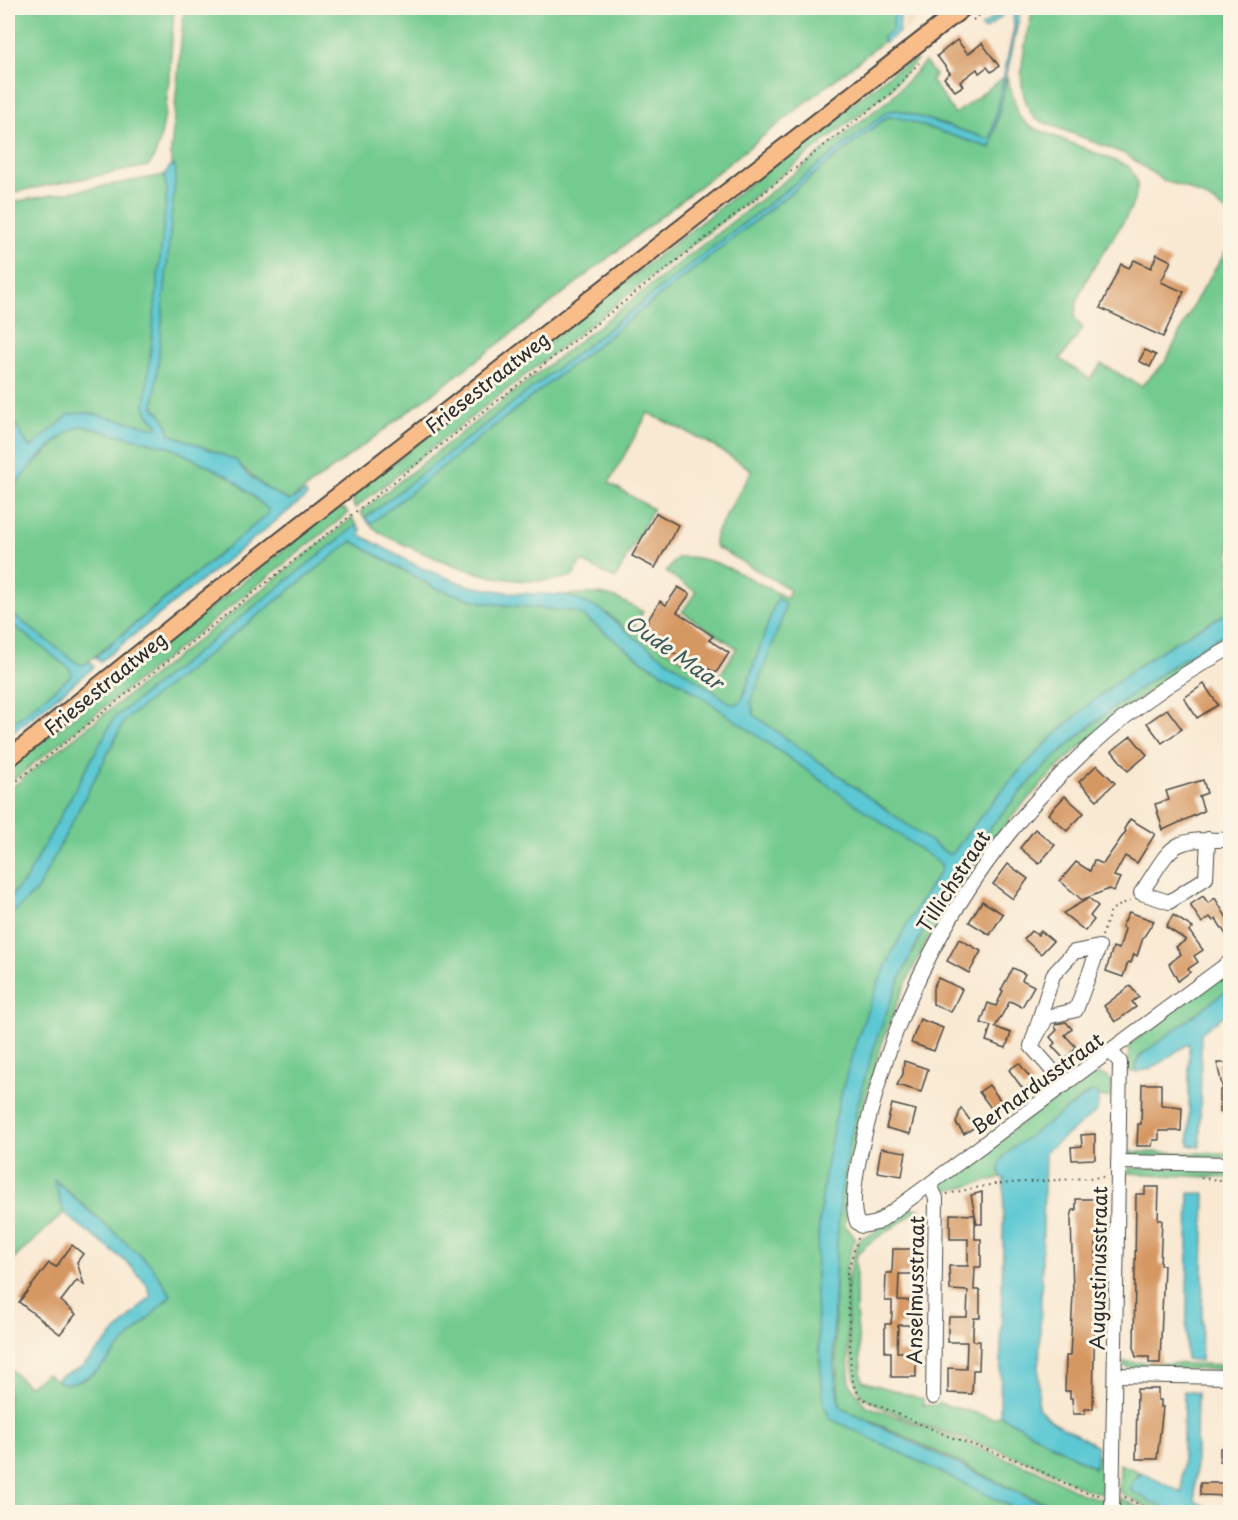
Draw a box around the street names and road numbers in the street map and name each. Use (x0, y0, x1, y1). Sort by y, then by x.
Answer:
street label: Friesestraatweg (418, 324, 556, 440)
street label: Friesestraatweg (37, 624, 173, 742)
street label: Tillichstraat (909, 824, 997, 938)
street label: Bernardusstraat (965, 1025, 1109, 1141)
street label: Augustinusstraat (1082, 1186, 1114, 1350)
street label: Anselmusstraat (899, 1215, 931, 1365)

